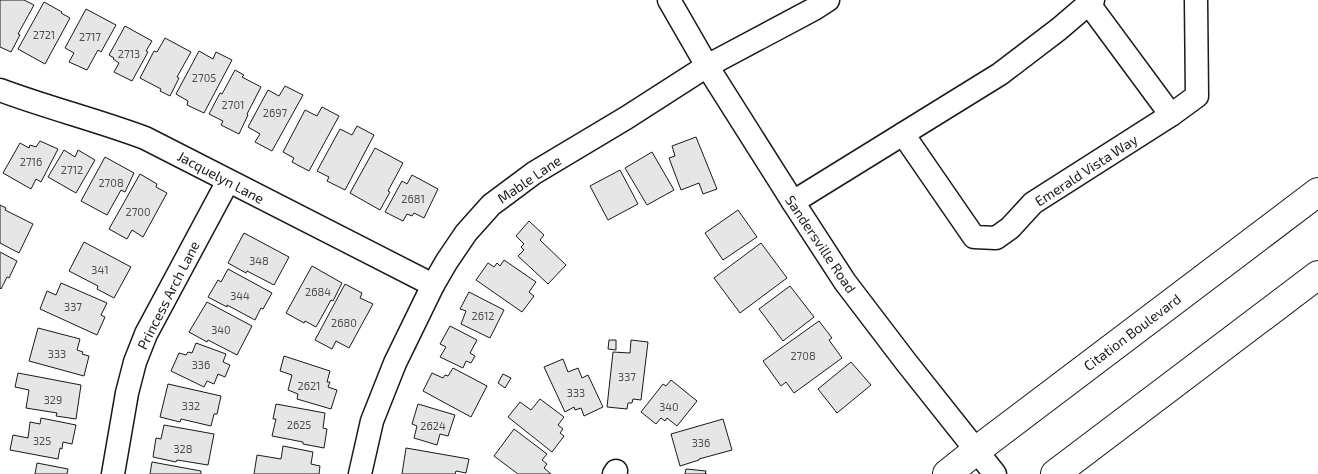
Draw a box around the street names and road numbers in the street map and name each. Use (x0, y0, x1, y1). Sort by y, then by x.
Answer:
street label: Emerald Vista Way (1031, 130, 1141, 210)
street label: Jacquelyn Lane (175, 147, 267, 207)
street label: Mable Lane (494, 151, 564, 207)
street label: Sandersville Road (782, 192, 860, 296)
street label: Princess Arch Lane (133, 238, 203, 352)
street label: Citation Boulevard (1080, 290, 1184, 374)

